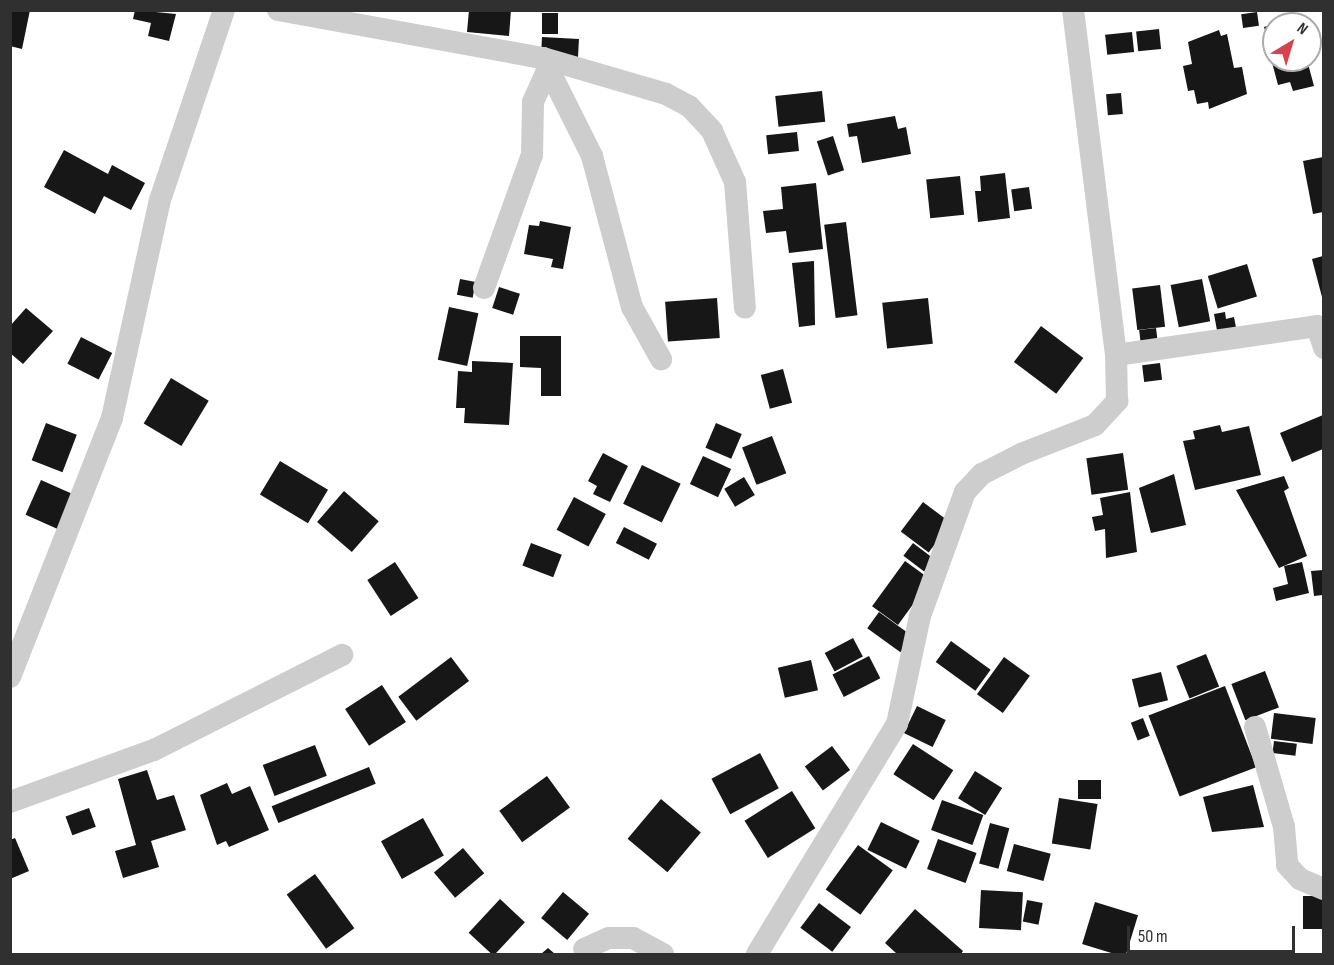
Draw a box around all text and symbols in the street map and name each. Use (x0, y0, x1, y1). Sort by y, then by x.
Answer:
north arrow (1262, 12, 1322, 72)
text: N (1293, 19, 1311, 39)
scale bar (1130, 914, 1298, 952)
text: 50 m (1138, 926, 1168, 947)

